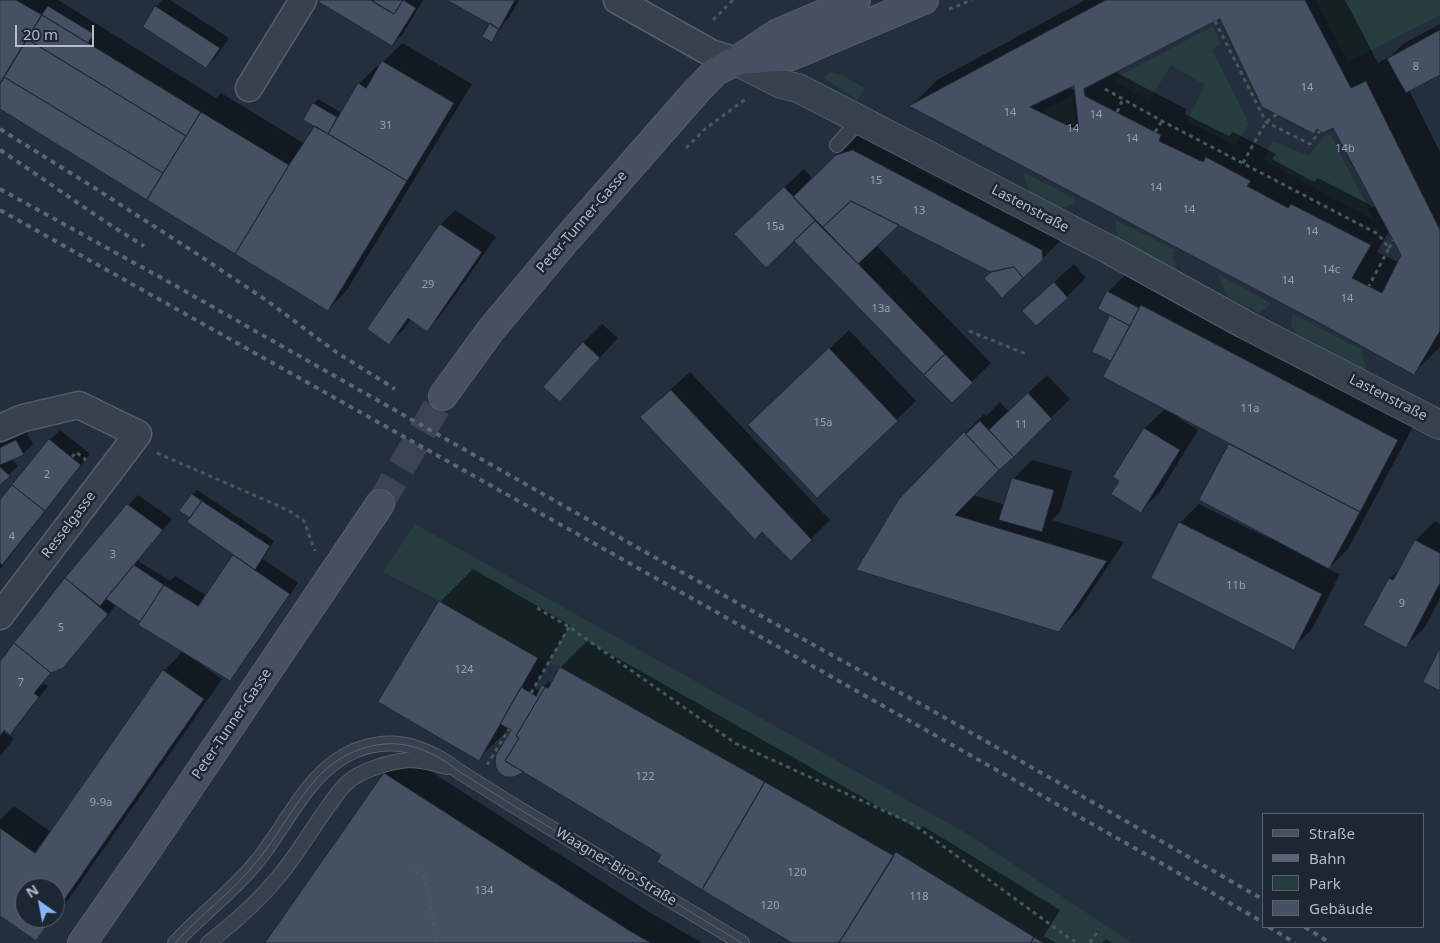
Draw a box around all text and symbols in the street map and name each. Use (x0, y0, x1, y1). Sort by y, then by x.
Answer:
scale bar (18, 15, 96, 47)
text: 20 m (23, 24, 58, 44)
house number: 8 (1413, 60, 1419, 74)
house number: 14 (1301, 81, 1313, 95)
house number: 14 (1004, 106, 1016, 120)
house number: 14 (1090, 108, 1102, 122)
house number: 31 (380, 119, 392, 133)
house number: 14 (1067, 122, 1079, 136)
house number: 14 (1126, 132, 1138, 146)
house number: 14b (1335, 142, 1355, 156)
street label: Peter-Tunner-Gasse (533, 168, 631, 276)
house number: 15 (870, 174, 882, 188)
house number: 14 (1150, 181, 1162, 195)
street label: Lastenstraße (988, 182, 1072, 236)
house number: 14 (1183, 203, 1195, 217)
house number: 13 (913, 204, 925, 218)
house number: 15a (766, 220, 784, 234)
house number: 14 (1306, 225, 1318, 239)
house number: 14c (1322, 263, 1340, 277)
house number: 14 (1282, 274, 1294, 288)
house number: 29 (422, 278, 434, 292)
house number: 14 (1341, 292, 1353, 306)
house number: 13a (872, 302, 890, 316)
street label: Lastenstraße (1346, 371, 1430, 425)
house number: 11a (1241, 402, 1259, 416)
house number: 15a (814, 416, 832, 430)
house number: 11 (1015, 418, 1027, 432)
house number: 2 (44, 468, 50, 482)
street label: Resselgasse (38, 488, 100, 562)
house number: 4 (9, 530, 15, 544)
house number: 3 (110, 548, 116, 562)
house number: 11b (1226, 579, 1246, 593)
house number: 9 (1399, 597, 1405, 611)
house number: 5 (58, 621, 64, 635)
house number: 124 (455, 663, 473, 677)
street label: Peter-Tunner-Gasse (189, 666, 275, 782)
house number: 7 (18, 676, 24, 690)
house number: 122 (636, 770, 654, 784)
house number: 9-9a (90, 796, 112, 810)
legend (1262, 813, 1425, 928)
text: Straße (1309, 823, 1355, 843)
street label: Waagner-Biro-Straße (553, 824, 679, 910)
text: Bahn (1309, 848, 1346, 868)
house number: 120 (788, 866, 806, 880)
text: Park (1309, 873, 1341, 893)
north arrow (15, 878, 65, 928)
text: N (22, 880, 42, 902)
house number: 134 (475, 884, 493, 898)
house number: 118 (910, 890, 928, 904)
text: Gebäude (1309, 898, 1373, 918)
house number: 120 (761, 899, 779, 913)

